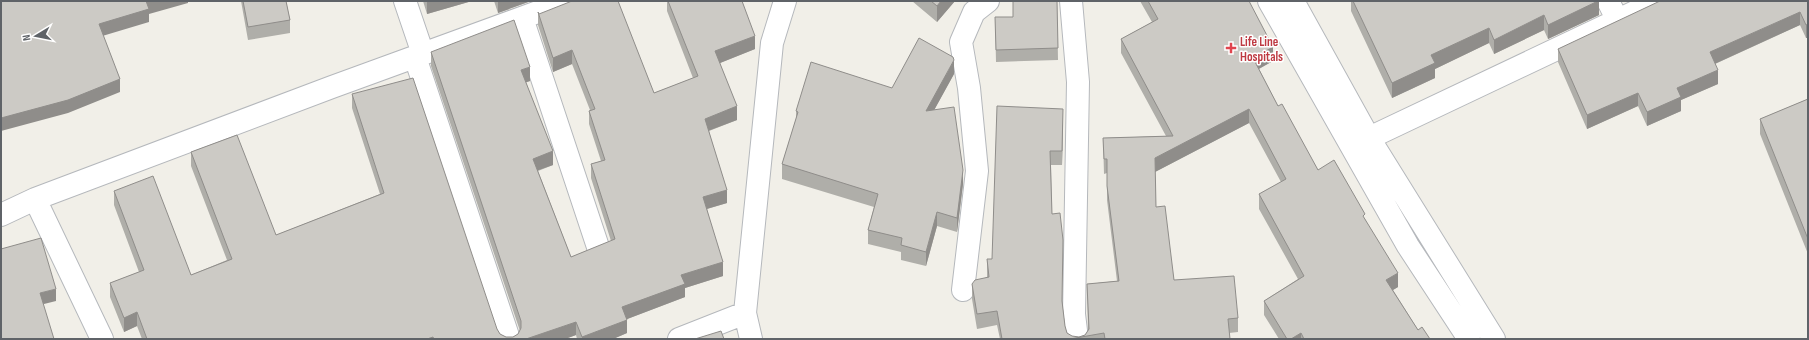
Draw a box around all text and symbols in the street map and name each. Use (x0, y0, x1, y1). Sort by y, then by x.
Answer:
north arrow (16, 16, 56, 56)
text: N (20, 34, 34, 42)
place label: Life Line Hospitals (1240, 34, 1283, 65)
marker: Life Line Hospitals (1225, 42, 1237, 54)

